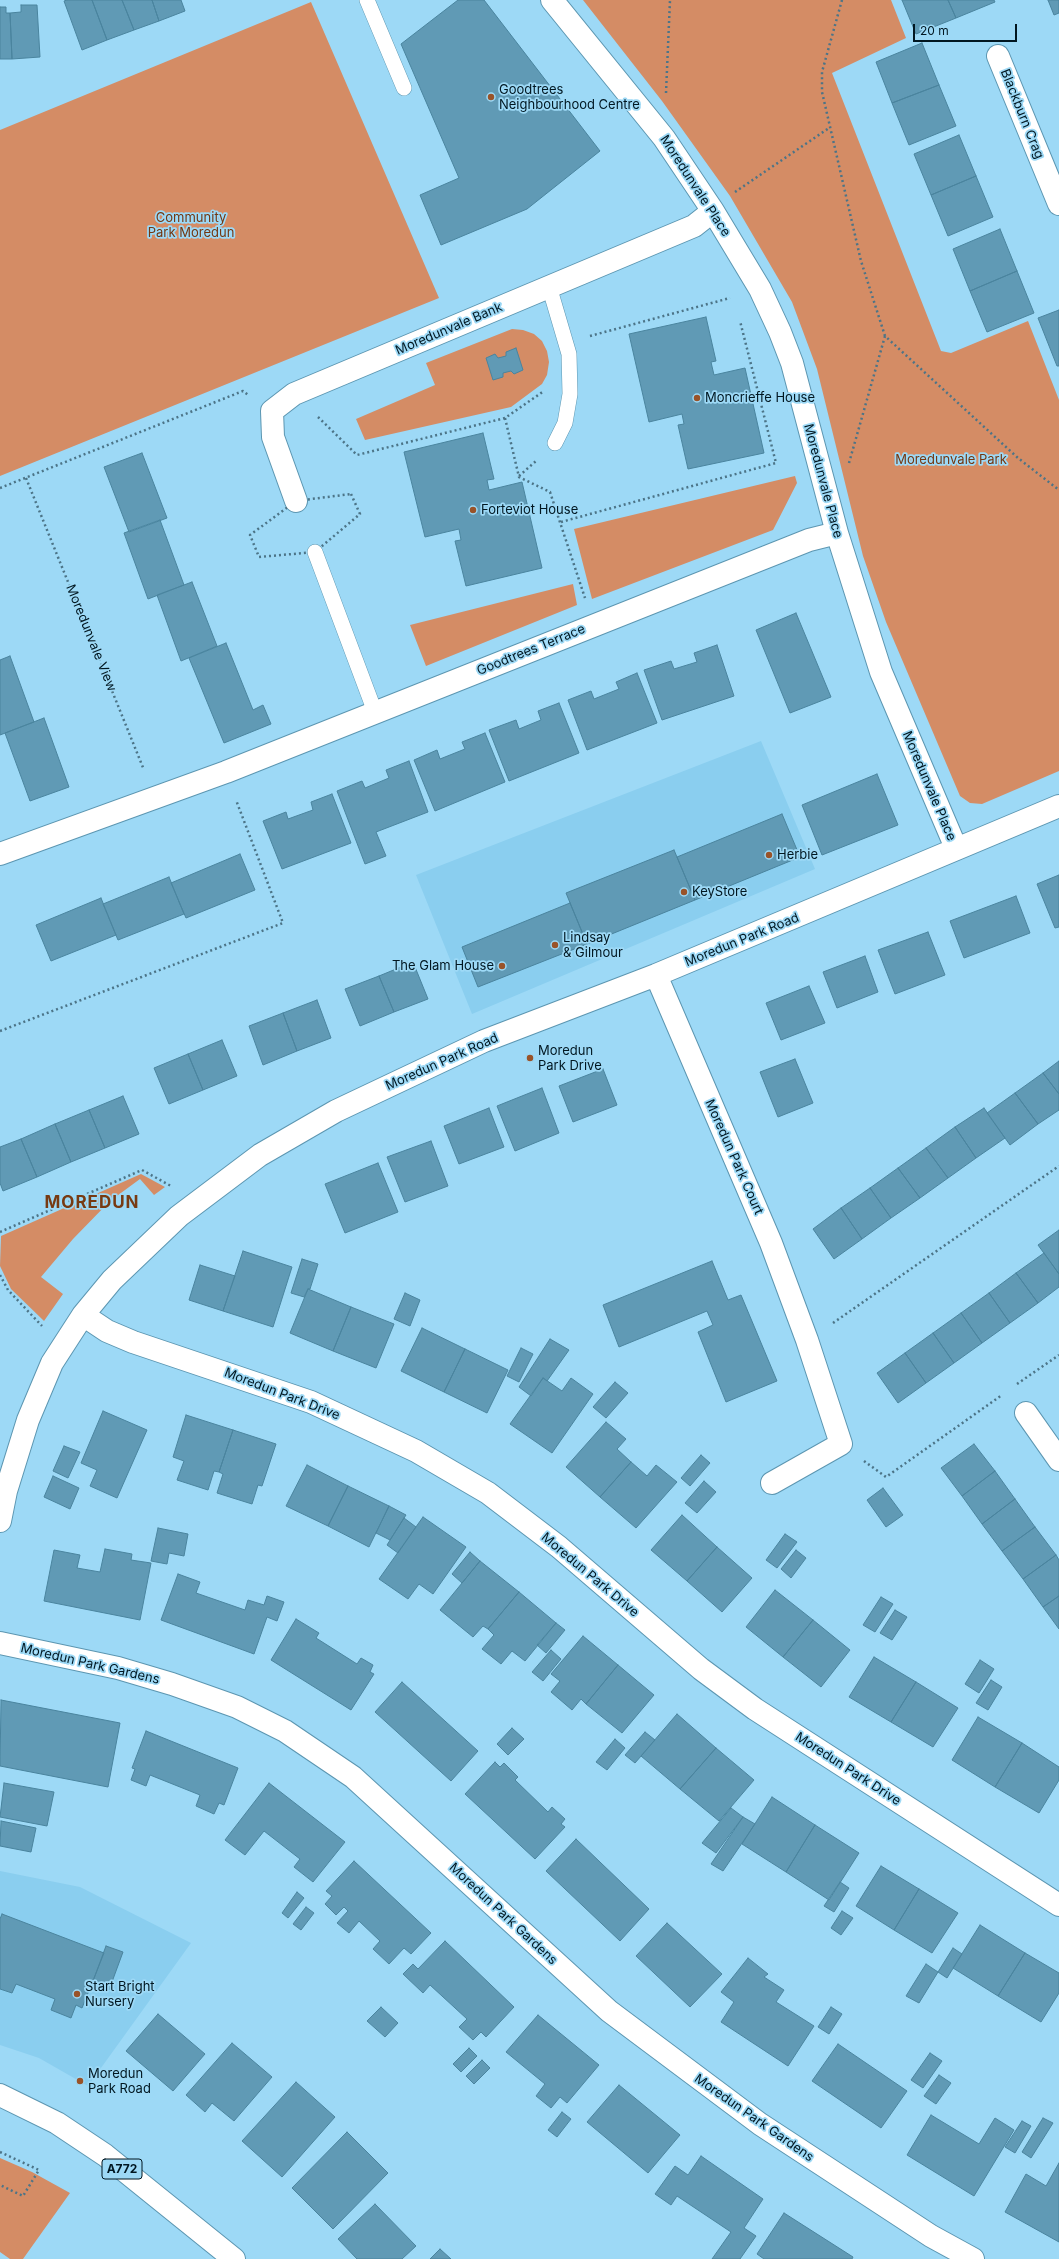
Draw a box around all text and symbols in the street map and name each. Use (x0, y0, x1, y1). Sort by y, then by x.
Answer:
scale bar (915, 16, 1019, 42)
text: 20 m (920, 23, 949, 38)
street label: Blackburn Crag (997, 67, 1047, 161)
place label: Goodtrees Neighbourhood Centre (499, 82, 640, 113)
marker: Goodtrees Neighbourhood Centre (486, 92, 496, 102)
street label: Moredunvale Place (656, 132, 734, 240)
park label: Community Park Moredun (148, 210, 234, 241)
street label: Moredunvale Bank (393, 299, 505, 359)
place label: Moncrieffe House (705, 390, 815, 406)
marker: Moncrieffe House (692, 393, 702, 403)
street label: Moredunvale Place (800, 422, 846, 540)
park label: Moredunvale Park (895, 452, 1007, 468)
place label: Forteviot House (481, 502, 578, 518)
marker: Forteviot House (468, 505, 478, 515)
street label: Moredunvale View (62, 582, 120, 694)
street label: Goodtrees Terrace (475, 621, 587, 679)
street label: Moredunvale Place (899, 729, 959, 843)
place label: Herbie (777, 847, 818, 863)
marker: Herbie (764, 850, 774, 860)
place label: KeyStore (692, 884, 747, 900)
marker: KeyStore (679, 887, 689, 897)
street label: Moredun Park Road (683, 910, 801, 970)
place label: Lindsay & Gilmour (563, 930, 623, 961)
marker: Lindsay & Gilmour (550, 940, 560, 950)
place label: The Glam House (392, 958, 494, 974)
marker: The Glam House (497, 961, 507, 971)
street label: Moredun Park Road (383, 1030, 501, 1094)
place label: Moredun Park Drive (538, 1043, 602, 1074)
marker: Moredun Park Drive (525, 1053, 535, 1063)
street label: Moredun Park Court (702, 1097, 766, 1217)
district label: MOREDUN (44, 1193, 140, 1213)
street label: Moredun Park Drive (222, 1365, 342, 1423)
street label: Moredun Park Drive (538, 1530, 642, 1620)
street label: Moredun Park Gardens (19, 1640, 161, 1688)
street label: Moredun Park Drive (792, 1729, 904, 1809)
street label: Moredun Park Gardens (446, 1860, 560, 1968)
place label: Start Bright Nursery (85, 1979, 155, 2010)
marker: Start Bright Nursery (72, 1989, 82, 1999)
place label: Moredun Park Road (88, 2066, 151, 2097)
street label: Moredun Park Gardens (691, 2071, 817, 2165)
marker: Moredun Park Road (75, 2076, 85, 2086)
road number: A772 (102, 2159, 142, 2179)

